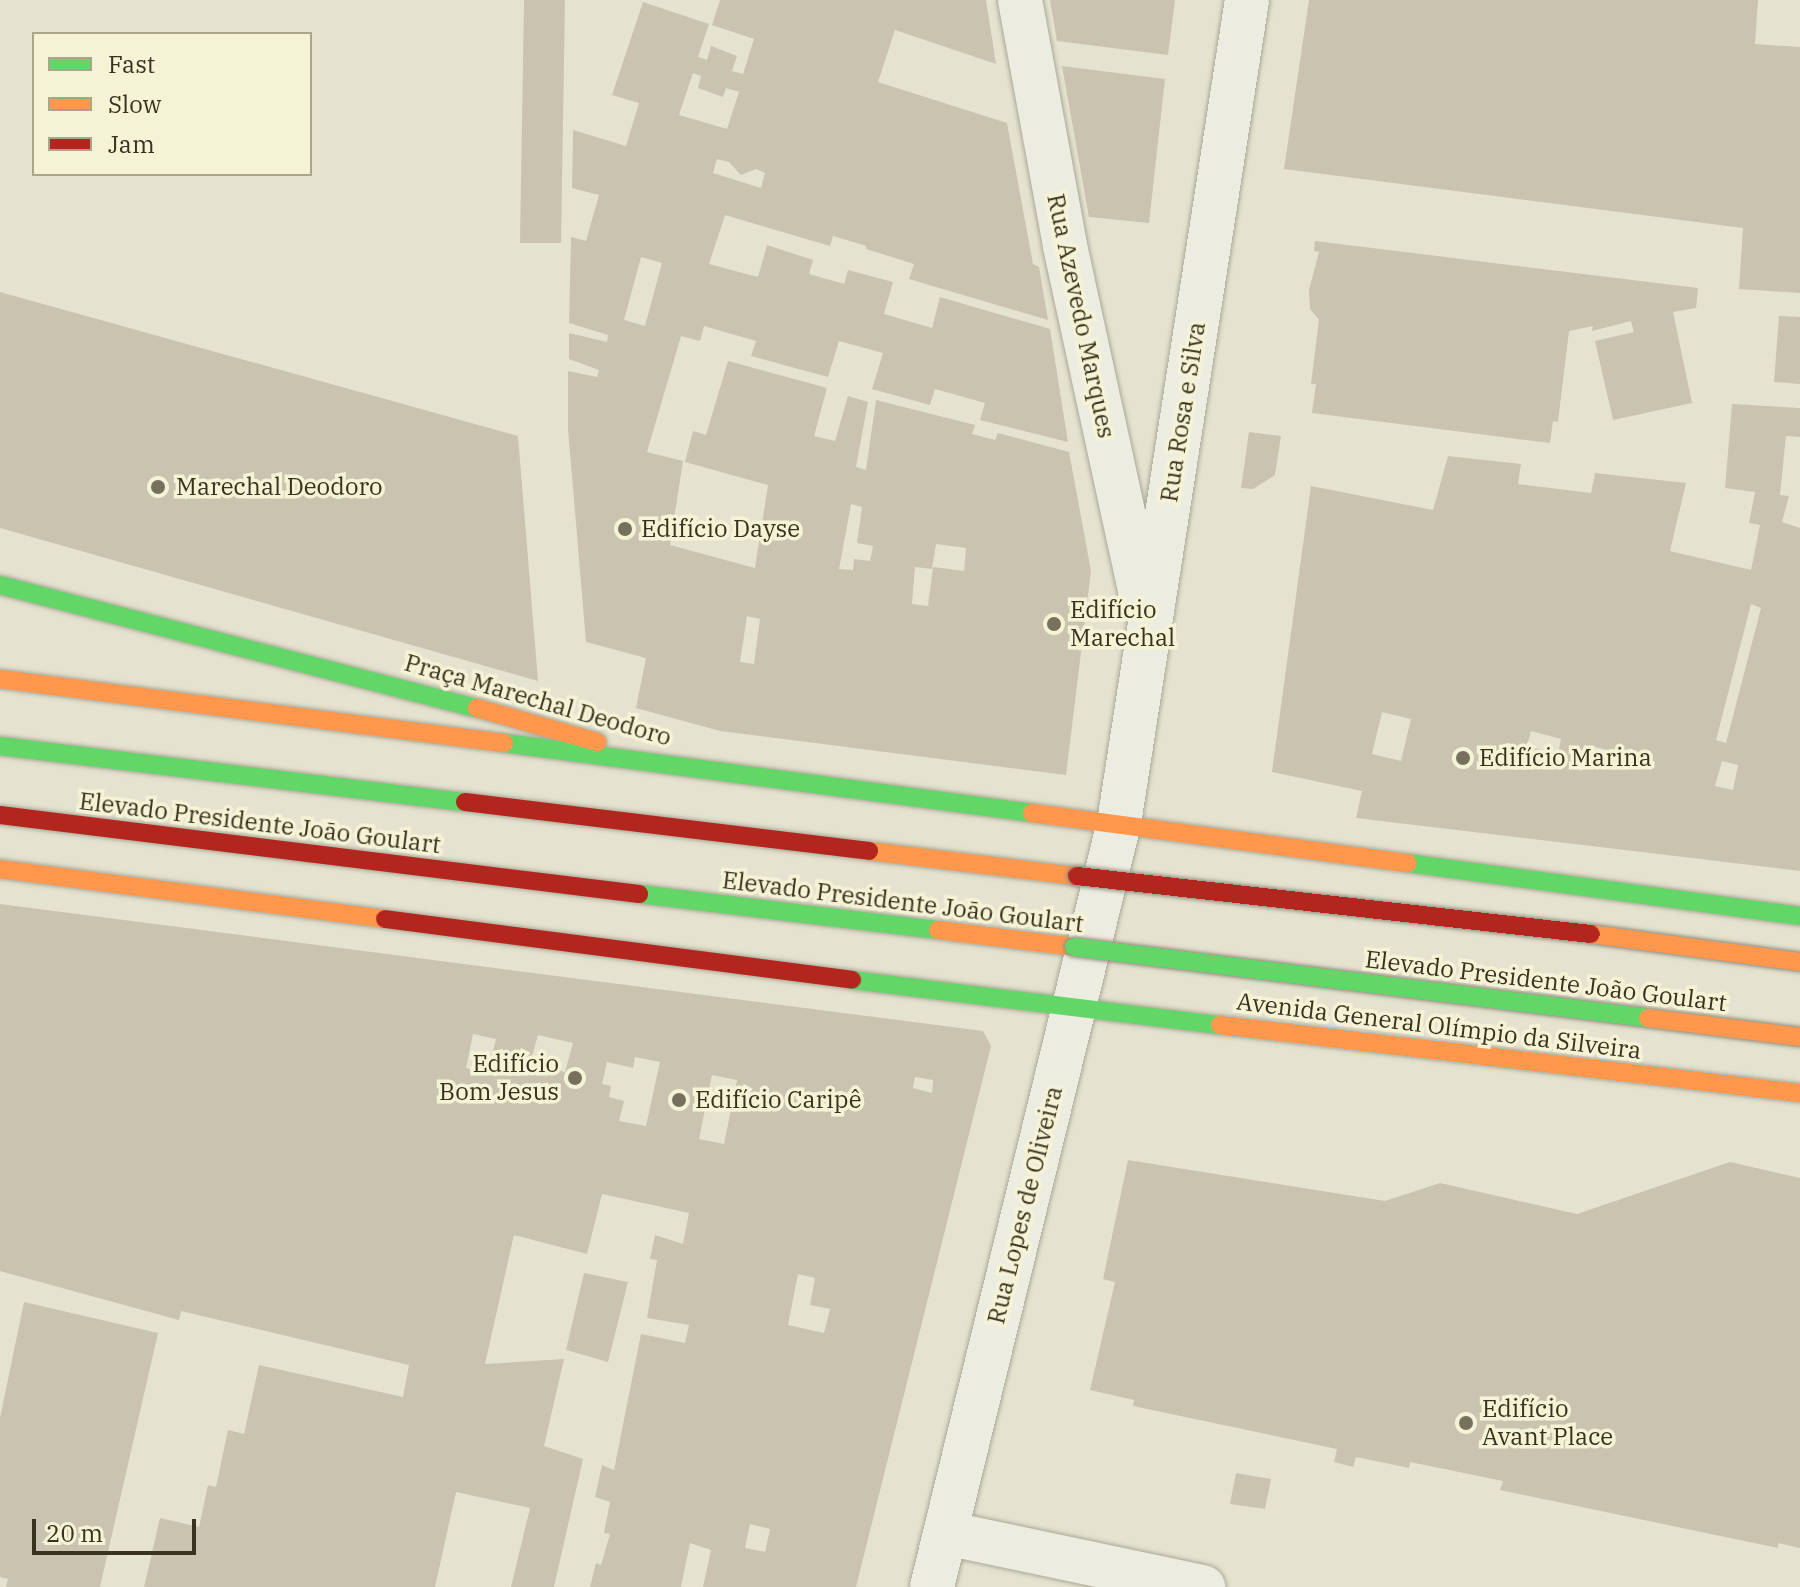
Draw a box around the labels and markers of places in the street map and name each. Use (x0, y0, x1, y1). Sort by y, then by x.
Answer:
place label: Marechal Deodoro (176, 473, 383, 501)
marker: Marechal Deodoro (147, 476, 169, 498)
place label: Edifício Dayse (641, 515, 800, 543)
marker: Edifício Dayse (616, 520, 634, 538)
place label: Edifício Marechal (1070, 596, 1175, 652)
marker: Edifício Marechal (1045, 615, 1063, 633)
place label: Edifício Marina (1479, 744, 1652, 772)
marker: Edifício Marina (1454, 749, 1472, 767)
place label: Edifício Bom Jesus (439, 1050, 559, 1106)
marker: Edifício Bom Jesus (566, 1069, 584, 1087)
place label: Edifício Caripê (695, 1086, 862, 1114)
marker: Edifício Caripê (670, 1091, 688, 1109)
place label: Edifício Avant Place (1482, 1395, 1613, 1451)
marker: Edifício Avant Place (1457, 1414, 1475, 1432)

